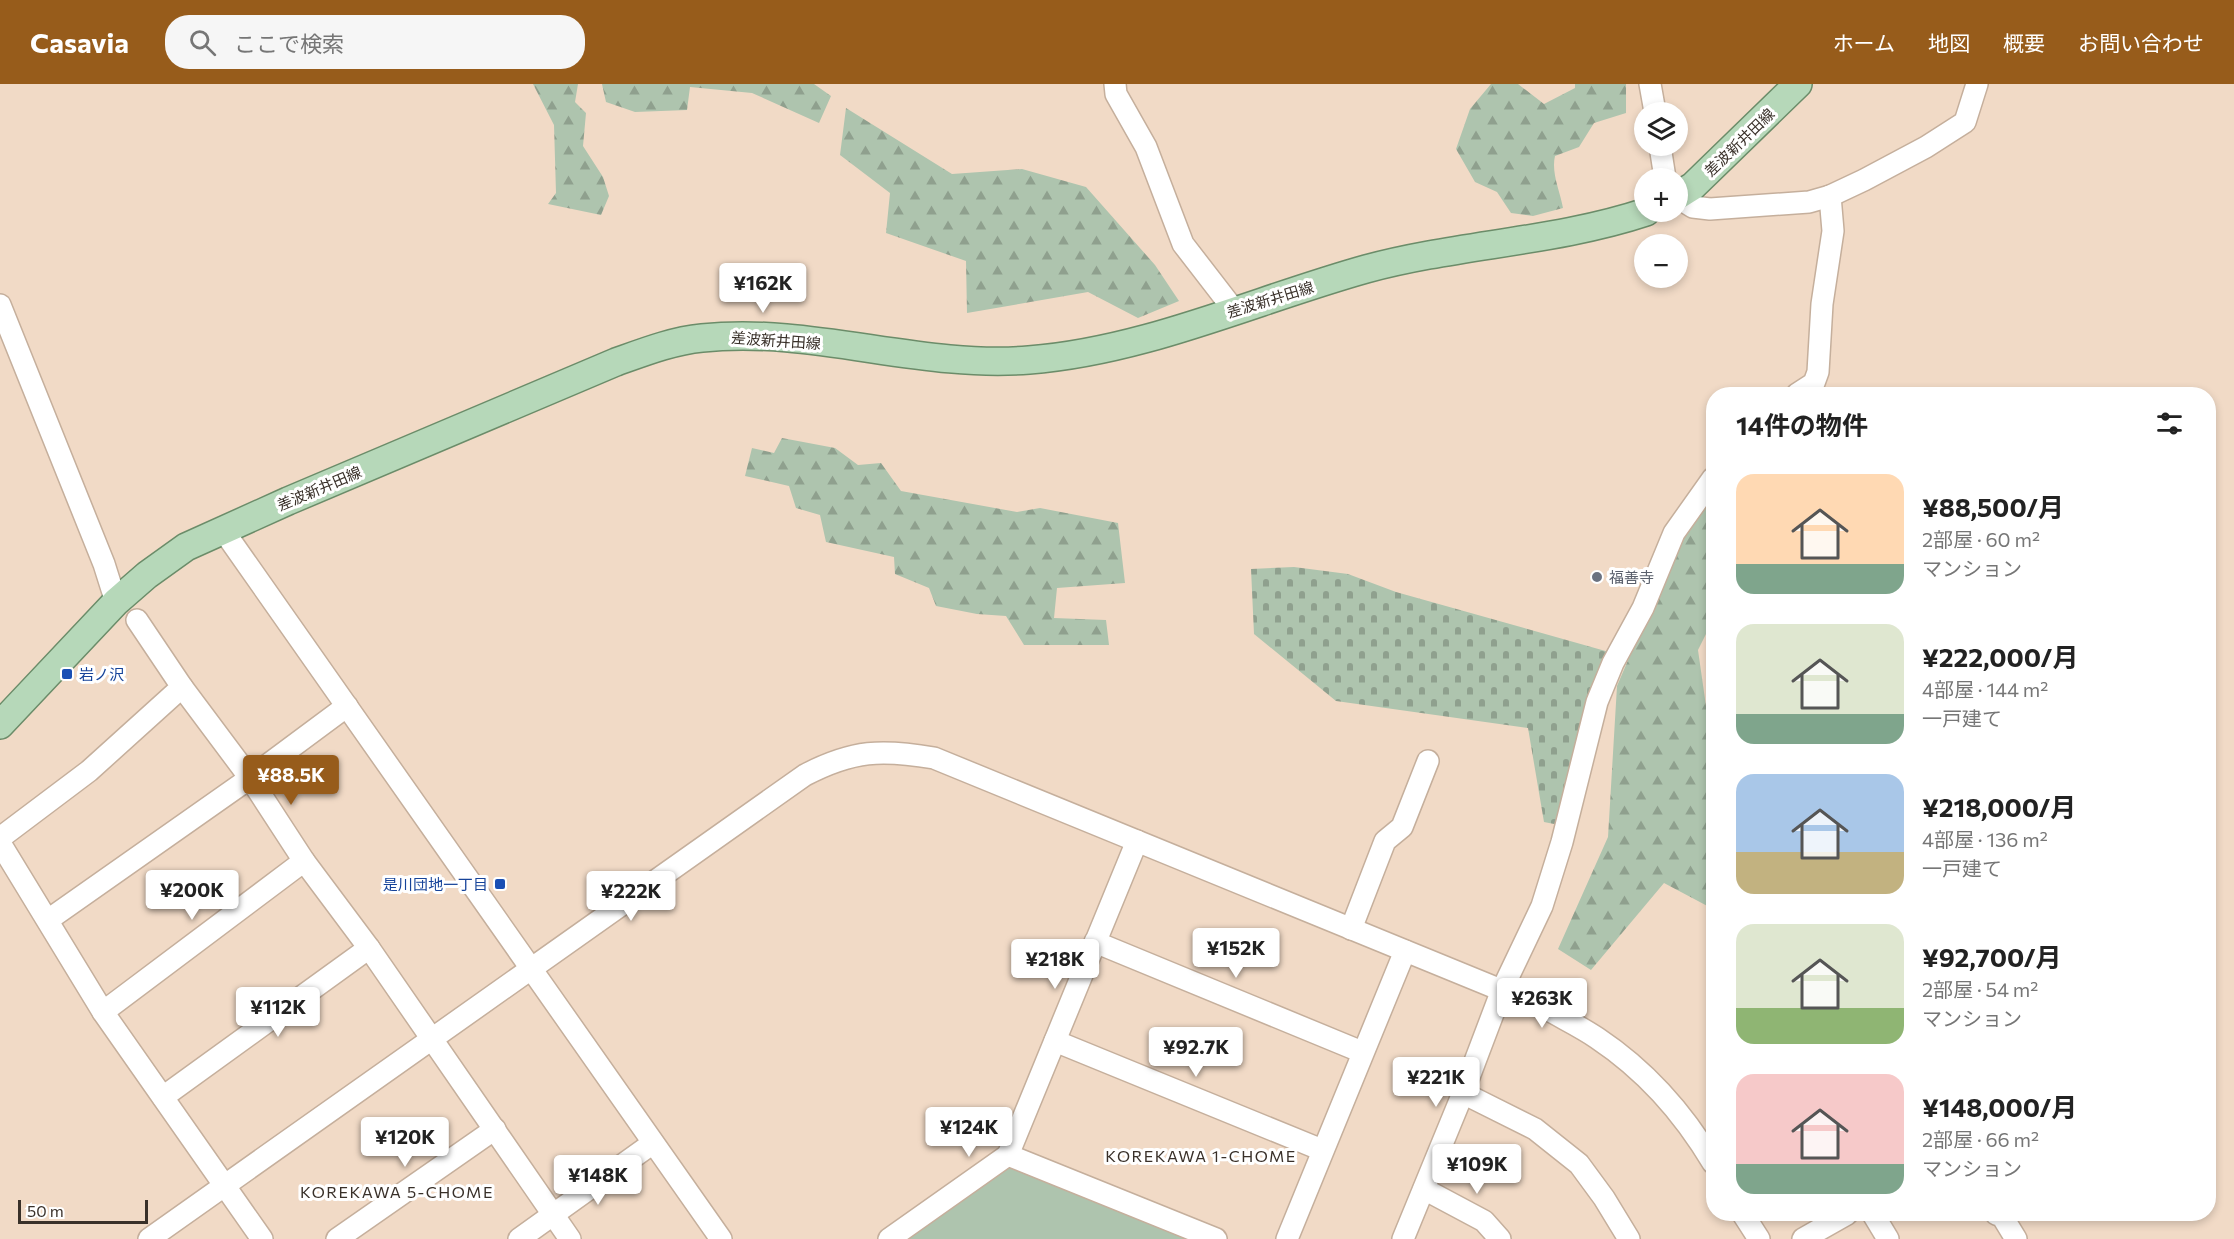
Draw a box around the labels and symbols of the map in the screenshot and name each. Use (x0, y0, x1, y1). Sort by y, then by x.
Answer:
street label: 差波新井田線 (1700, 104, 1778, 180)
pin: ¥162K (721, 263, 805, 314)
street label: 差波新井田線 (1224, 277, 1316, 321)
street label: 差波新井田線 (730, 328, 822, 352)
street label: 差波新井田線 (274, 462, 364, 514)
place label: 福善寺 (1609, 568, 1654, 586)
marker: 福善寺 (1590, 570, 1604, 584)
place label: 岩ノ沢 (79, 665, 124, 683)
marker: 岩ノ沢 (60, 667, 74, 681)
pin: ¥88.5K (242, 755, 340, 806)
pin: ¥200K (150, 870, 234, 921)
pin: ¥222K (589, 871, 673, 922)
place label: 是川団地一丁目 (383, 875, 488, 893)
marker: 是川団地一丁目 (493, 877, 507, 891)
pin: ¥152K (1194, 928, 1278, 979)
pin: ¥218K (1013, 939, 1097, 990)
pin: ¥263K (1500, 978, 1584, 1029)
pin: ¥112K (236, 987, 320, 1038)
pin: ¥92.7K (1147, 1027, 1245, 1078)
pin: ¥221K (1394, 1057, 1478, 1108)
pin: ¥124K (927, 1107, 1011, 1158)
pin: ¥120K (363, 1117, 447, 1168)
pin: ¥109K (1435, 1144, 1519, 1195)
district label: KOREKAWA 1-CHOME (1105, 1146, 1297, 1165)
pin: ¥148K (556, 1155, 640, 1206)
district label: KOREKAWA 5-CHOME (300, 1182, 494, 1201)
scale bar (18, 1197, 148, 1224)

